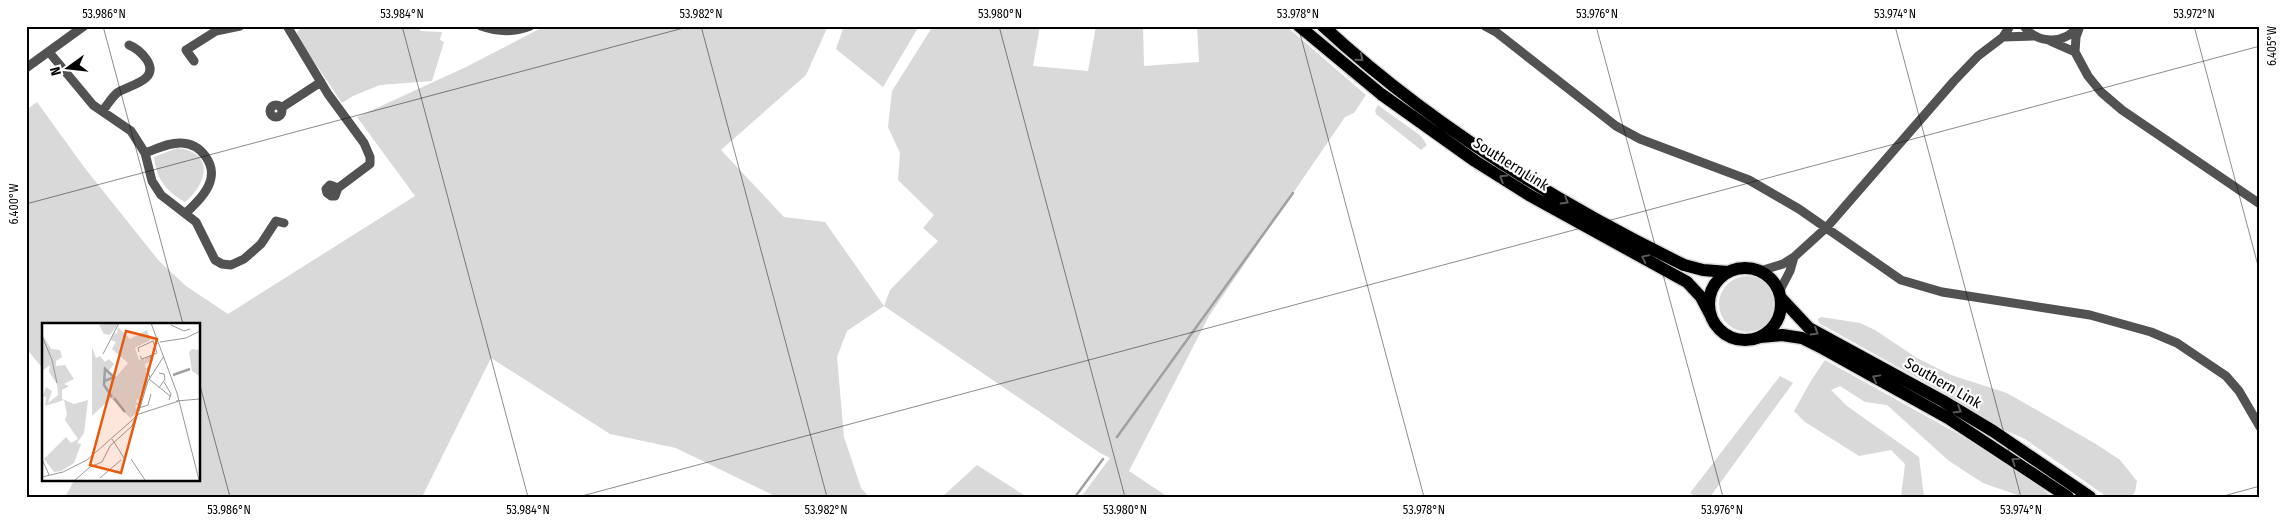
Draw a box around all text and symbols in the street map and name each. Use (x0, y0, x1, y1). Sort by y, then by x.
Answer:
text: 53.986°N (82, 7, 126, 21)
text: 53.984°N (380, 7, 424, 21)
text: 53.982°N (679, 7, 723, 21)
text: 53.980°N (978, 7, 1022, 21)
text: 53.978°N (1277, 7, 1319, 21)
text: 53.976°N (1576, 7, 1618, 21)
text: 53.974°N (1874, 7, 1916, 21)
text: 53.972°N (2173, 7, 2215, 21)
text: 6.405°W (2265, 26, 2279, 66)
north arrow (42, 42, 92, 92)
one-way arrow (1354, 52, 1363, 60)
text: N (47, 65, 65, 77)
street label: Southern Link (1470, 134, 1552, 194)
one-way arrow (1499, 175, 1508, 185)
text: 6.400°W (7, 183, 21, 225)
one-way arrow (1559, 194, 1568, 204)
one-way arrow (1641, 254, 1650, 264)
inset map (42, 323, 200, 480)
one-way arrow (1810, 325, 1819, 335)
street label: Southern Link (1902, 354, 1984, 412)
one-way arrow (1872, 374, 1881, 384)
one-way arrow (1952, 404, 1961, 414)
one-way arrow (2012, 458, 2021, 467)
text: 53.986°N (207, 503, 251, 517)
text: 53.984°N (506, 503, 550, 517)
text: 53.982°N (804, 503, 848, 517)
text: 53.980°N (1103, 503, 1147, 517)
text: 53.978°N (1403, 503, 1445, 517)
text: 53.976°N (1701, 503, 1743, 517)
text: 53.974°N (2000, 503, 2042, 517)

